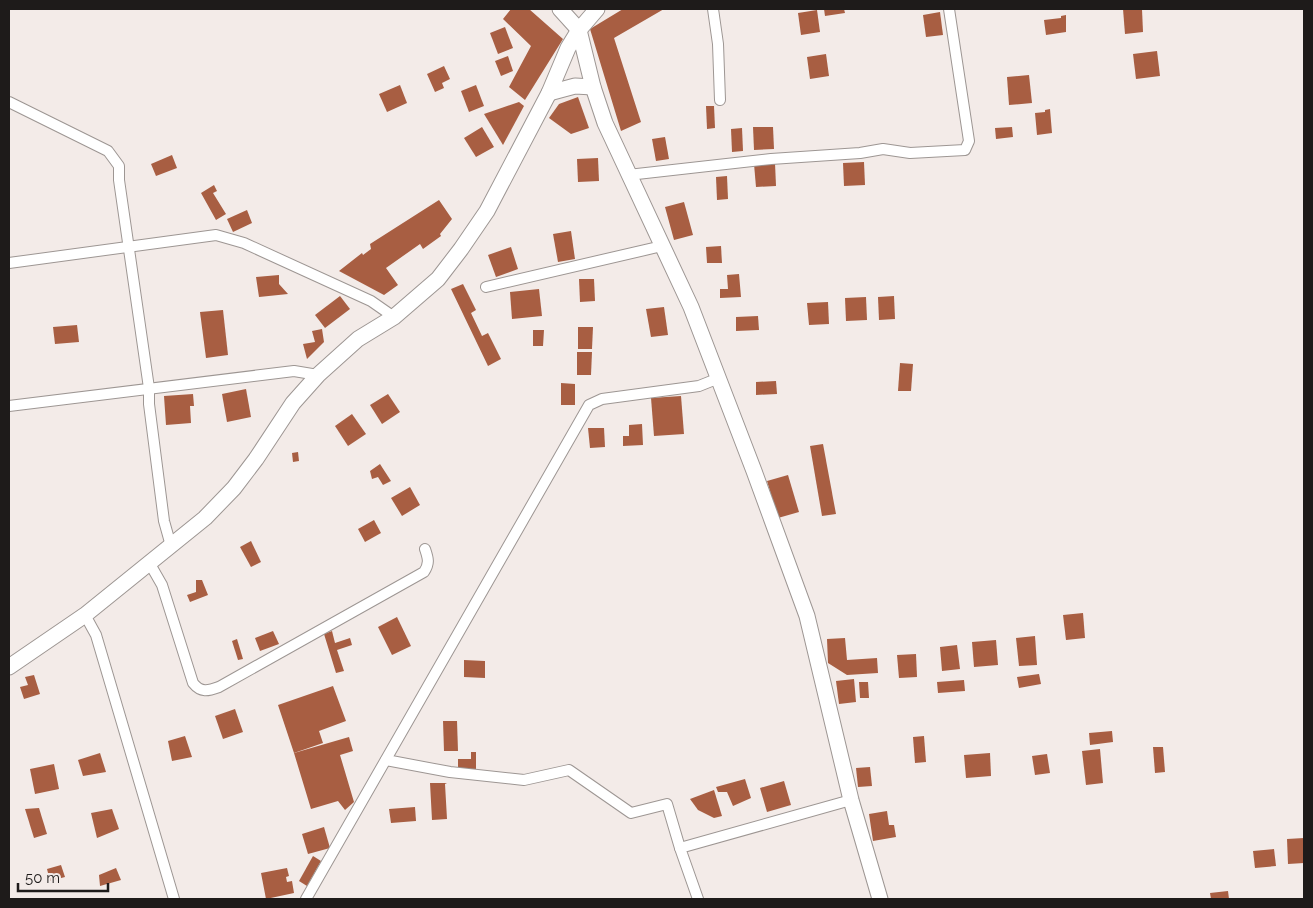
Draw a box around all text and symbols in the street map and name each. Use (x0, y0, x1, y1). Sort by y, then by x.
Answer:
scale bar (18, 860, 108, 892)
text: 50 m (25, 869, 60, 887)

